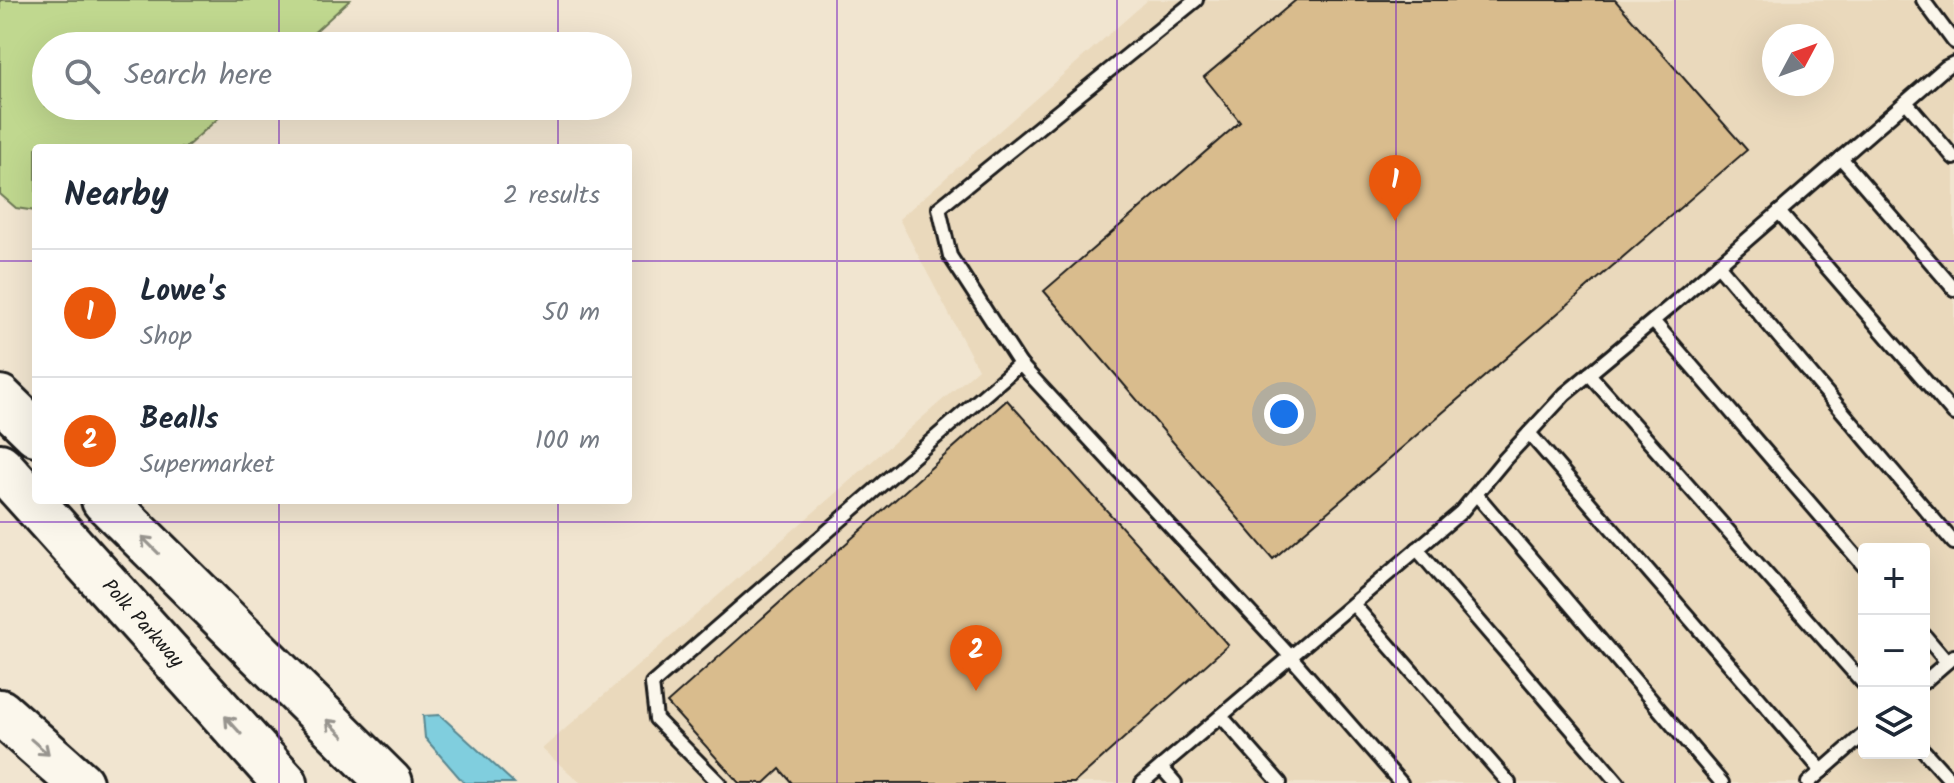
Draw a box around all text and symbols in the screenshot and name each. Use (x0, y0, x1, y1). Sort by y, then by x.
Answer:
north arrow (1762, 24, 1834, 96)
search box (32, 32, 632, 120)
text: Search here (124, 52, 272, 100)
icon: search (60, 54, 104, 98)
pin: 1 (1369, 155, 1421, 221)
text: Nearby (64, 169, 169, 223)
text: 2 results (503, 175, 600, 217)
text: Lowe's (140, 268, 227, 316)
text: 1 (86, 292, 94, 334)
text: 50 m (542, 292, 600, 334)
text: Shop (140, 316, 192, 358)
your location (1264, 394, 1304, 434)
text: Bealls (140, 396, 219, 444)
text: 2 (82, 420, 98, 462)
text: 100 m (535, 420, 600, 462)
text: Supermarket (140, 444, 275, 486)
one-way arrow (140, 536, 160, 555)
map controls (1858, 543, 1930, 759)
button: + (1858, 543, 1930, 615)
street label: Polk Parkway (93, 572, 191, 676)
button: − (1858, 615, 1930, 687)
pin: 2 (950, 625, 1002, 691)
button: layers (1858, 687, 1930, 759)
one-way arrow (223, 715, 242, 735)
one-way arrow (326, 719, 345, 738)
one-way arrow (30, 738, 50, 756)

